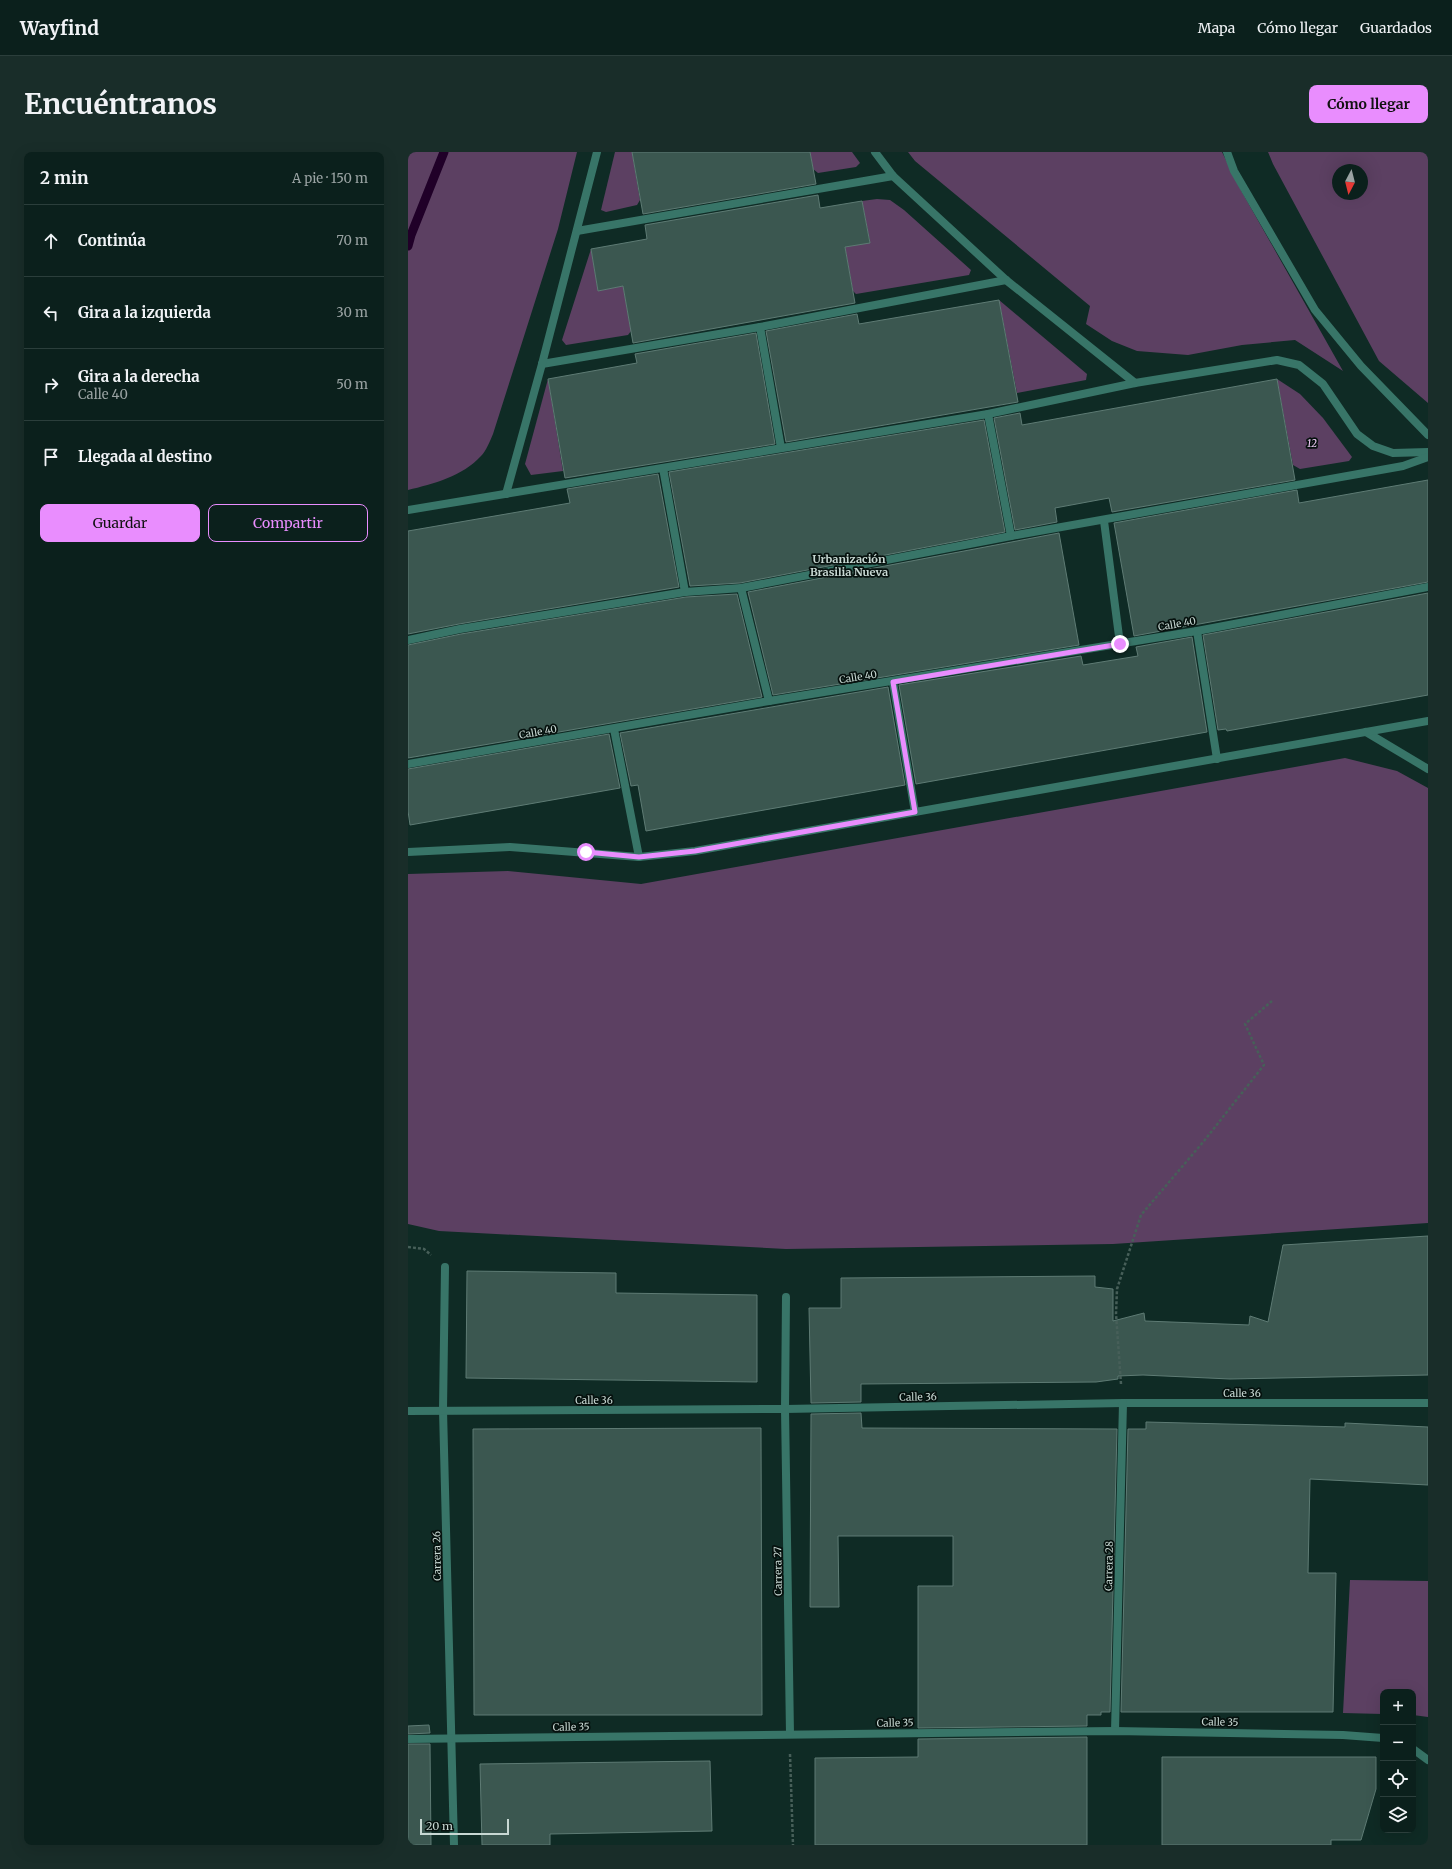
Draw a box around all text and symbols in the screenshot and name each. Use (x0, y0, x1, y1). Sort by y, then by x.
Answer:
text: Wayfind (20, 16, 99, 40)
text: Mapa (1198, 19, 1235, 37)
text: Cómo llegar (1257, 19, 1338, 37)
text: Guardados (1360, 19, 1432, 37)
button: Cómo llegar (1309, 85, 1428, 123)
text: Encuéntranos (24, 86, 217, 122)
north arrow (1332, 164, 1368, 200)
text: 2 min (40, 167, 88, 189)
text: A pie · 150 m (292, 170, 368, 187)
icon: ahead (40, 230, 62, 252)
text: Continúa (78, 231, 146, 250)
text: 70 m (337, 232, 368, 249)
icon: left (40, 302, 62, 324)
text: Gira a la izquierda (78, 303, 211, 322)
text: 30 m (336, 304, 368, 321)
text: Gira a la derecha (78, 367, 200, 386)
icon: right (40, 374, 62, 396)
text: 50 m (336, 376, 368, 393)
text: Calle 40 (78, 386, 128, 403)
park label: 12 (1307, 437, 1317, 450)
icon: arrive (40, 446, 62, 468)
text: Llegada al destino (78, 447, 212, 466)
button: Guardar (40, 504, 200, 542)
button: Compartir (208, 504, 368, 542)
district label: Urbanización Brasilia Nueva (810, 552, 888, 579)
street label: Calle 40 (1157, 614, 1197, 634)
route end (1111, 635, 1129, 653)
street label: Calle 40 (838, 668, 878, 686)
street label: Calle 40 (518, 722, 558, 742)
route start (577, 843, 595, 861)
street label: Calle 36 (1223, 1387, 1261, 1400)
street label: Calle 36 (899, 1390, 937, 1404)
street label: Calle 36 (575, 1394, 613, 1407)
street label: Carrera 26 (430, 1531, 444, 1581)
street label: Carrera 28 (1102, 1541, 1116, 1591)
street label: Carrera 27 (771, 1546, 785, 1596)
map controls (1380, 1689, 1416, 1833)
button: + (1380, 1689, 1416, 1725)
street label: Calle 35 (1201, 1715, 1239, 1729)
street label: Calle 35 (876, 1716, 914, 1730)
street label: Calle 35 (552, 1720, 590, 1734)
button: − (1380, 1725, 1416, 1761)
button: locate (1380, 1761, 1416, 1797)
button: layers (1380, 1797, 1416, 1833)
scale bar (420, 1817, 509, 1836)
text: 20 m (426, 1819, 453, 1833)

